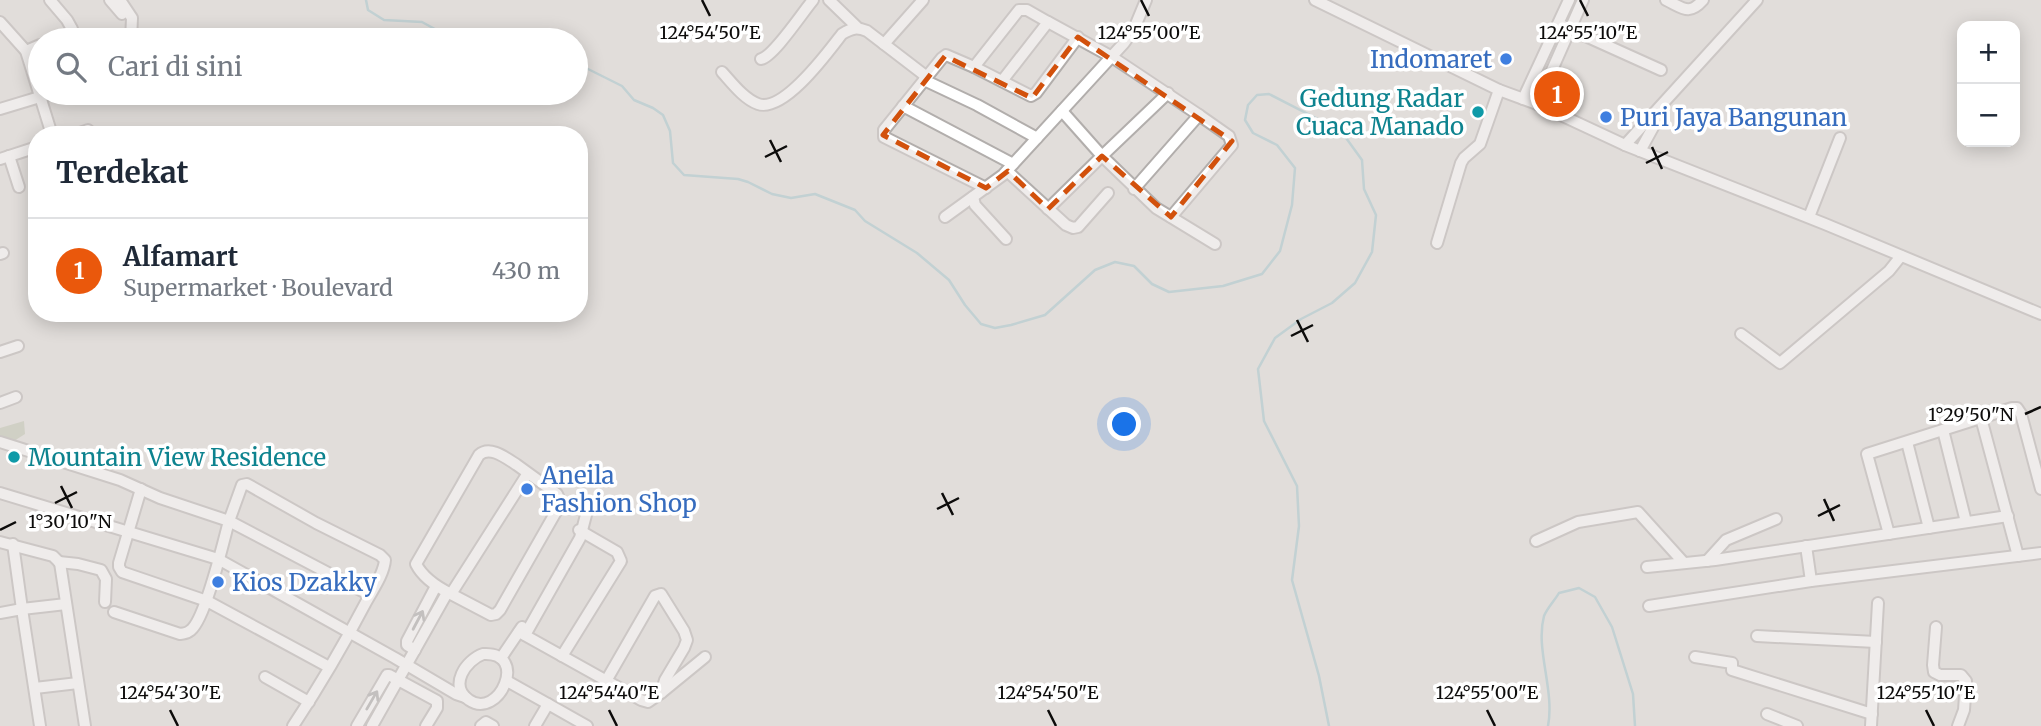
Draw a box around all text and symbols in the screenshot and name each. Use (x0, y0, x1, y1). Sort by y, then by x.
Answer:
text: 124°54'50"E (660, 21, 761, 44)
text: 124°55'00"E (1098, 21, 1201, 44)
text: 124°55'10"E (1539, 21, 1638, 44)
map controls (1957, 21, 2020, 147)
button: + (1957, 21, 2020, 84)
search box (28, 28, 588, 105)
place label: Indomaret (1370, 44, 1493, 75)
icon: search (52, 48, 90, 86)
text: Cari di sini (108, 50, 242, 83)
marker: Indomaret (1498, 51, 1514, 67)
pin: 1 (1534, 68, 1580, 120)
place label: Gedung Radar Cuaca Manado (1296, 83, 1464, 142)
button: − (1957, 84, 2020, 147)
place label: Puri Jaya Bangunan (1620, 102, 1847, 133)
marker: Gedung Radar Cuaca Manado (1470, 104, 1486, 120)
marker: Puri Jaya Bangunan (1598, 109, 1614, 125)
text: Terdekat (56, 153, 189, 191)
text: Alfamart (123, 240, 238, 273)
text: 1 (74, 256, 84, 285)
text: 430 m (492, 256, 560, 285)
text: Supermarket · Boulevard (123, 273, 393, 302)
text: 1°29'50"N (1928, 403, 2014, 426)
your location (1107, 407, 1141, 441)
place label: Mountain View Residence (28, 442, 326, 473)
marker: Mountain View Residence (6, 449, 22, 465)
place label: Aneila Fashion Shop (540, 460, 697, 519)
marker: Aneila Fashion Shop (519, 481, 535, 497)
text: 1°30'10"N (28, 510, 112, 533)
place label: Kios Dzakky (232, 567, 377, 598)
marker: Kios Dzakky (210, 574, 226, 590)
one-way arrow (411, 610, 425, 630)
text: 124°54'30"E (119, 681, 221, 704)
text: 124°54'40"E (559, 681, 660, 704)
text: 124°54'50"E (998, 681, 1099, 704)
text: 124°55'00"E (1436, 681, 1539, 704)
text: 124°55'10"E (1877, 681, 1976, 704)
one-way arrow (365, 691, 379, 711)

